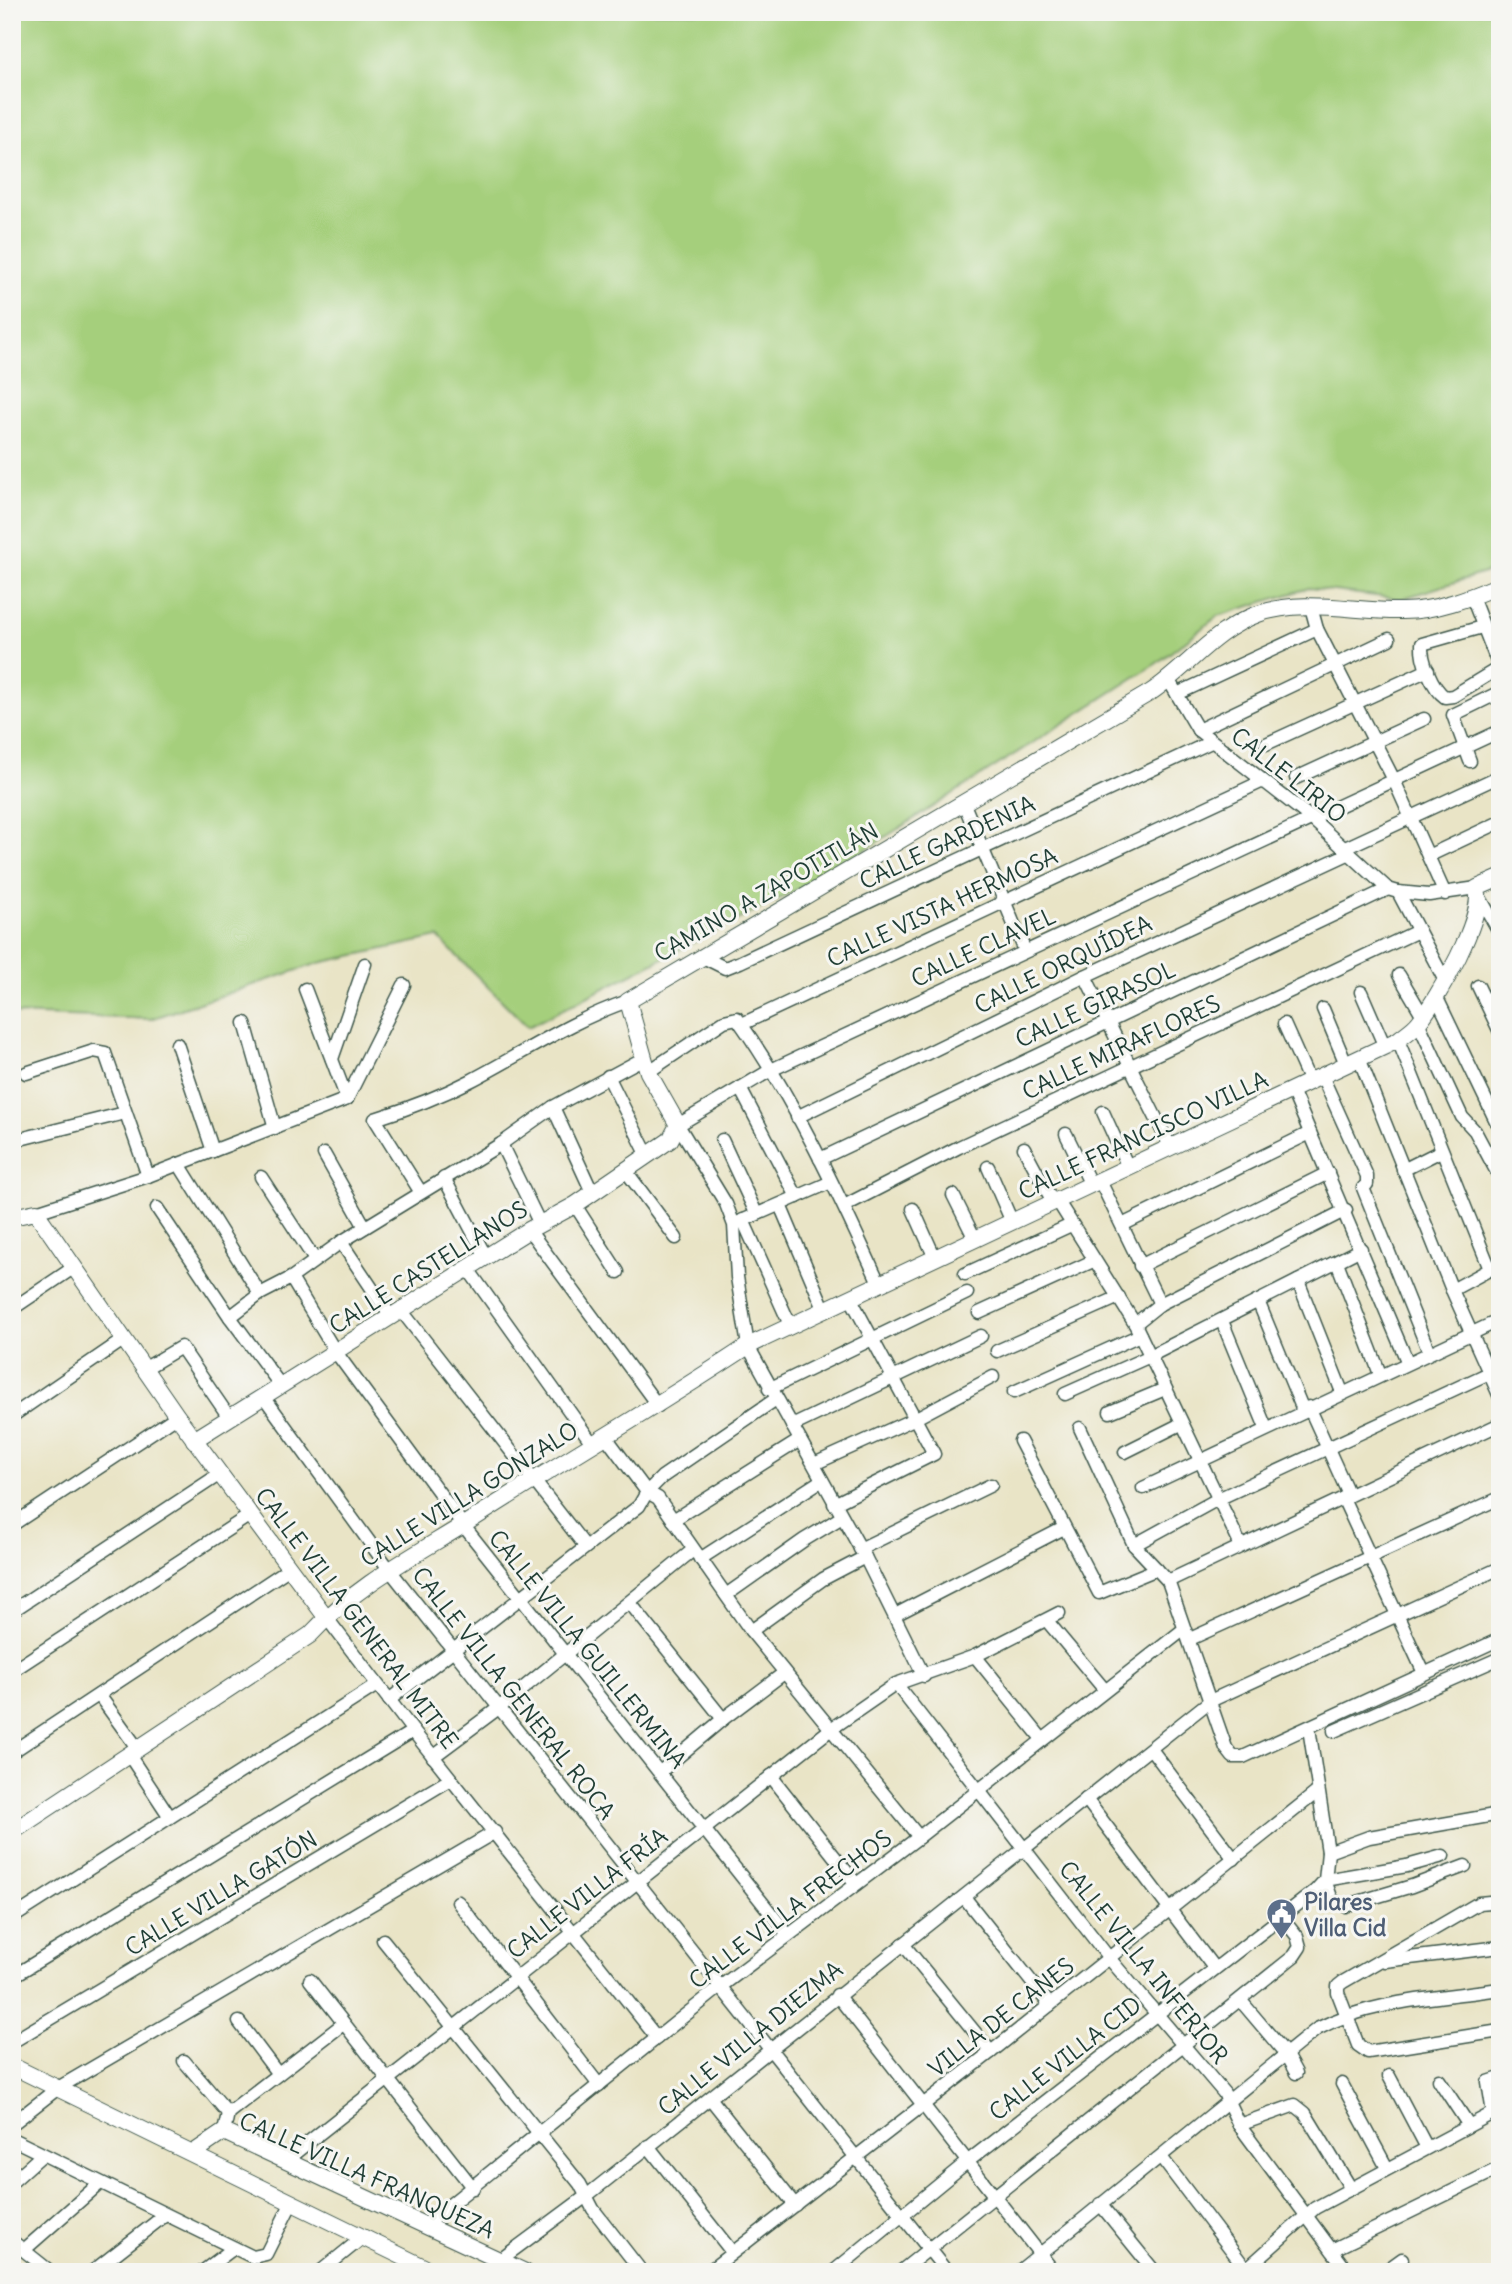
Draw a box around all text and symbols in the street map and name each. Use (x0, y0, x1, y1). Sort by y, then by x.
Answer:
street label: CALLE LIRIO (1225, 721, 1353, 829)
street label: CALLE GARDENIA (855, 789, 1039, 895)
street label: CAMINO A ZAPOTITLÁN (649, 816, 883, 968)
street label: CALLE VISTA HERMOSA (822, 841, 1062, 973)
street label: CALLE CLAVEL (906, 901, 1060, 993)
street label: CALLE ORQUÍDEA (969, 908, 1157, 1020)
street label: CALLE GIRASOL (1010, 954, 1180, 1054)
street label: CALLE MIRAFLORES (1017, 988, 1225, 1106)
street label: CALLE FRANCISCO VILLA (1013, 1064, 1273, 1206)
street label: CALLE CASTELLANOS (323, 1194, 533, 1340)
street label: CALLE VILLA GONZALO (355, 1415, 583, 1573)
street label: CALLE VILLA GENERAL MITRE (249, 1482, 465, 1754)
street label: CALLE VILLA GUILLERMINA (483, 1524, 693, 1774)
street label: CALLE VILLA GENERAL ROCA (406, 1561, 622, 1825)
street label: CALLE VILLA FRÍA (501, 1821, 673, 1965)
street label: CALLE VILLA FRECHOS (683, 1823, 897, 1995)
street label: CALLE VILLA GATÓN (120, 1824, 322, 1962)
street label: CALLE VILLA INFERIOR (1053, 1855, 1235, 2069)
place label: Pilares Villa Cid (1304, 1887, 1387, 1942)
public building icon: Pilares Villa Cid (1264, 1897, 1298, 1941)
street label: VILLA DE CANES (922, 1951, 1080, 2083)
street label: CALLE VILLA DIEZMA (652, 1955, 848, 2121)
street label: CALLE VILLA CID (983, 1990, 1147, 2126)
street label: CALLE VILLA FRANQUEZA (235, 2106, 499, 2244)

